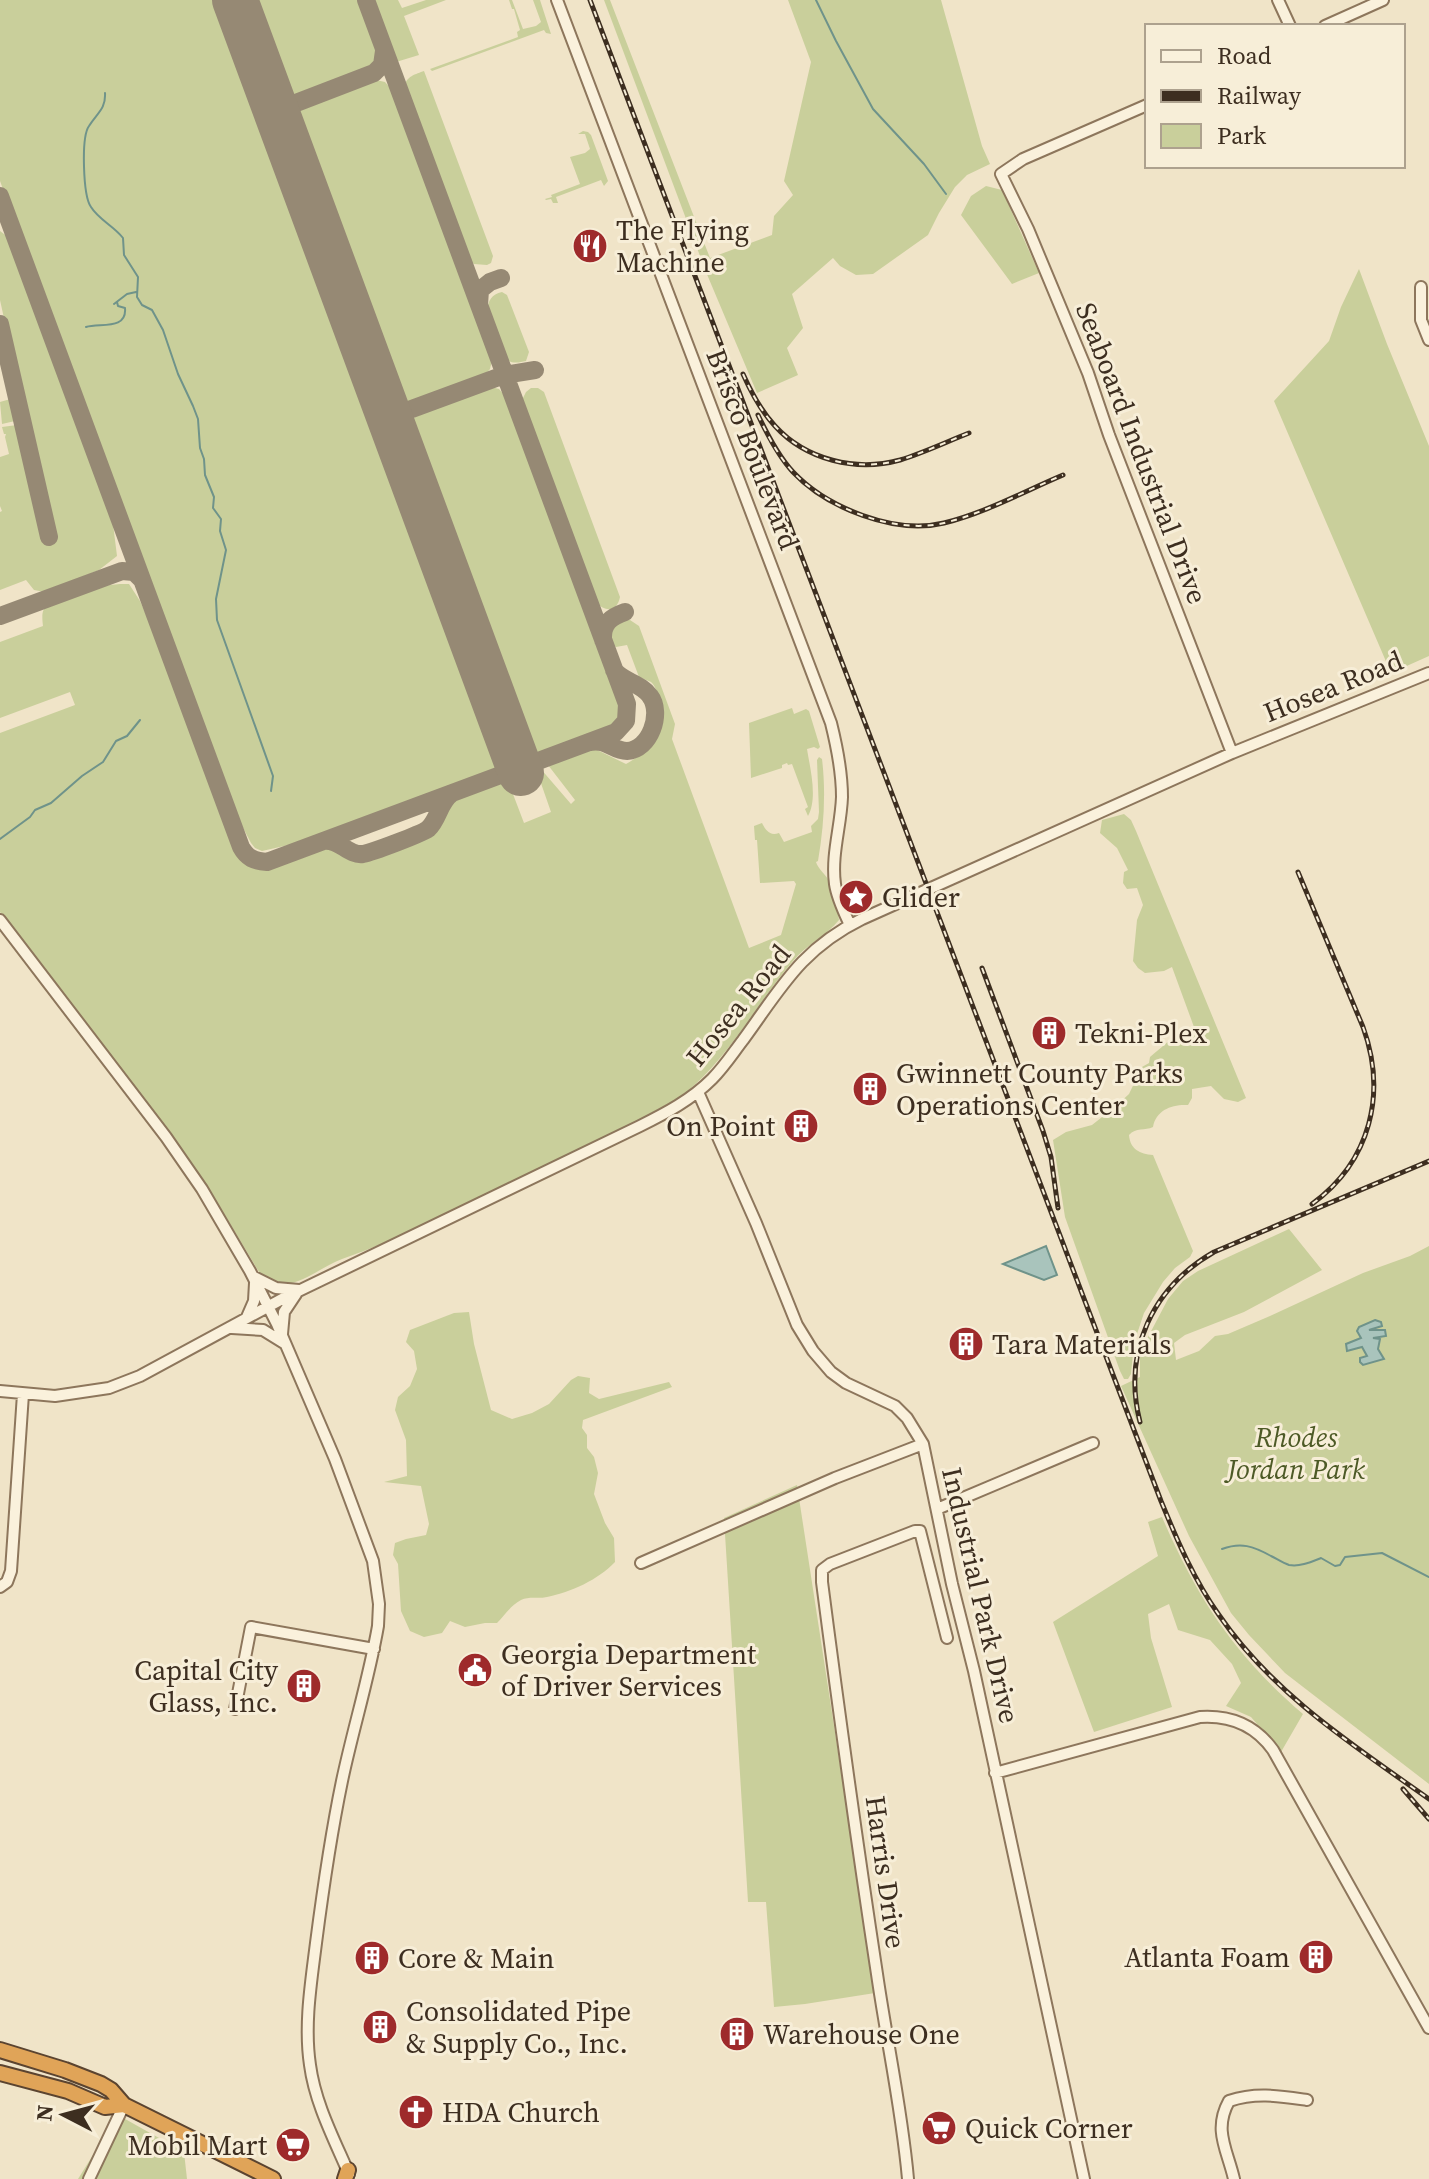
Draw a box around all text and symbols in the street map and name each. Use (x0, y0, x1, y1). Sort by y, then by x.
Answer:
legend (1145, 24, 1405, 168)
text: Road (1217, 39, 1272, 72)
text: Railway (1217, 79, 1302, 112)
text: Park (1217, 119, 1267, 152)
place label: The Flying Machine (616, 211, 749, 281)
restaurant icon: The Flying Machine (571, 227, 609, 265)
street label: Seaboard Industrial Drive (1067, 297, 1217, 609)
street label: Brisco Boulevard (697, 343, 809, 555)
street label: Hosea Road (1258, 641, 1408, 731)
place icon: Glider (837, 878, 875, 916)
place label: Glider (882, 878, 960, 916)
street label: Hosea Road (677, 936, 799, 1074)
building icon: Tekni-Plex (1030, 1014, 1068, 1052)
place label: Tekni-Plex (1075, 1014, 1207, 1052)
place label: Gwinnett County Parks Operations Center (896, 1054, 1183, 1124)
building icon: Gwinnett County Parks Operations Center (851, 1070, 889, 1108)
place label: On Point (666, 1107, 776, 1145)
building icon: On Point (782, 1107, 820, 1145)
building icon: Tara Materials (947, 1325, 985, 1363)
place label: Tara Materials (992, 1325, 1171, 1363)
park label: Rhodes Jordan Park (1223, 1418, 1366, 1488)
street label: Industrial Park Drive (933, 1463, 1029, 1727)
place label: Georgia Department of Driver Services (501, 1635, 757, 1705)
place label: Capital City Glass, Inc. (134, 1651, 279, 1721)
public building icon: Georgia Department of Driver Services (456, 1651, 494, 1689)
building icon: Capital City Glass, Inc. (285, 1667, 323, 1705)
street label: Harris Drive (856, 1793, 916, 1951)
place label: Atlanta Foam (1124, 1938, 1290, 1976)
building icon: Atlanta Foam (1297, 1938, 1335, 1976)
building icon: Core & Main (353, 1939, 391, 1977)
place label: Core & Main (398, 1939, 554, 1977)
place label: Consolidated Pipe & Supply Co., Inc. (406, 1992, 631, 2062)
building icon: Consolidated Pipe & Supply Co., Inc. (361, 2008, 399, 2046)
building icon: Warehouse One (718, 2015, 756, 2053)
place label: Warehouse One (763, 2015, 960, 2053)
north arrow (24, 2075, 104, 2155)
church icon: HDA Church (397, 2093, 435, 2131)
place label: HDA Church (442, 2093, 600, 2131)
text: N (28, 2103, 60, 2122)
supermarket icon: Quick Corner (920, 2109, 958, 2147)
place label: Quick Corner (965, 2109, 1133, 2147)
place label: Mobil Mart (128, 2126, 268, 2164)
supermarket icon: Mobil Mart (274, 2126, 312, 2164)

